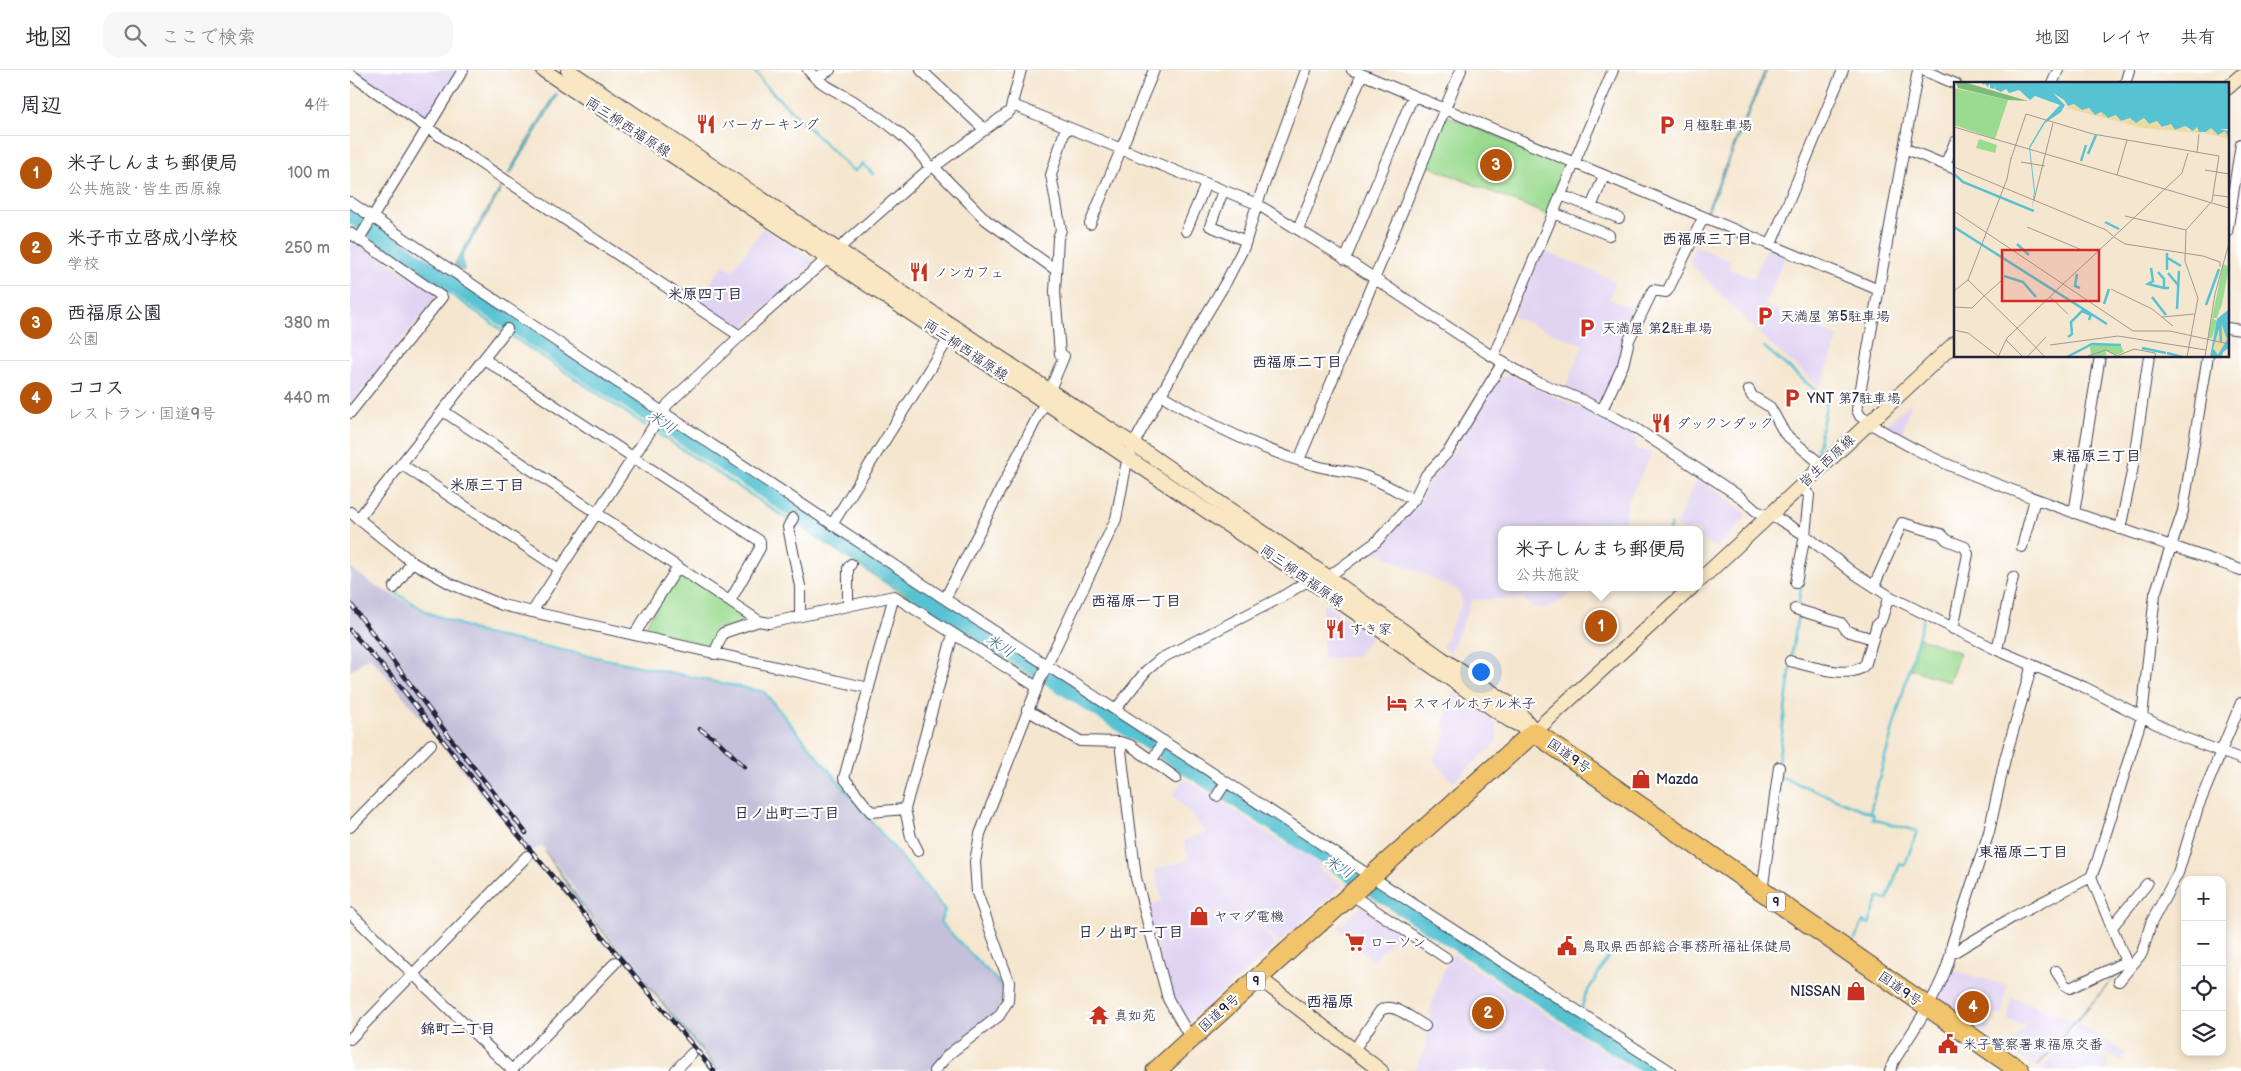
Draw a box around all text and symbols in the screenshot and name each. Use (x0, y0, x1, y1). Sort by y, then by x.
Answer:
search box (103, 12, 453, 57)
icon: search (121, 21, 149, 49)
text: 地図 (25, 23, 73, 52)
text: ここで検索 (161, 26, 256, 49)
text: 地図 (2035, 27, 2071, 48)
text: レイヤ (2099, 27, 2152, 48)
text: 共有 (2180, 27, 2216, 48)
inset map (1954, 82, 2228, 358)
text: 周辺 (20, 93, 62, 118)
street label: 両三柳西福原線 (582, 93, 674, 161)
text: 4件 (304, 96, 330, 115)
restaurant icon: バーガーキング (695, 113, 717, 135)
parking icon: 月極駐車場 (1656, 114, 1678, 136)
place label: バーガーキング (721, 116, 819, 133)
place label: 月極駐車場 (1682, 117, 1752, 134)
pin: 3 (1480, 146, 1512, 184)
text: 米子しんまち郵便局 (67, 152, 238, 175)
text: 1 (33, 164, 39, 183)
text: 100 m (287, 164, 330, 183)
text: 公共施設 · 皆生西原線 (67, 180, 221, 199)
text: 米子市立啓成小学校 (67, 227, 238, 250)
district label: 西福原三丁目 (1662, 230, 1752, 249)
text: 2 (31, 239, 41, 258)
text: 250 m (284, 239, 330, 258)
text: 学校 (67, 255, 99, 274)
restaurant icon: ノンカフェ (908, 261, 930, 283)
place label: ノンカフェ (934, 264, 1004, 281)
district label: 米原四丁目 (667, 285, 743, 304)
text: 西福原公園 (67, 302, 162, 325)
parking icon: 天満屋 第5駐車場 (1754, 305, 1776, 327)
place label: 天満屋 第5駐車場 (1780, 308, 1890, 325)
text: 3 (31, 314, 41, 333)
text: 380 m (284, 314, 330, 333)
street label: 両三柳西福原線 (921, 316, 1011, 384)
parking icon: 天満屋 第2駐車場 (1576, 317, 1598, 339)
place label: 天満屋 第2駐車場 (1602, 320, 1712, 337)
text: 公園 (67, 330, 99, 349)
district label: 西福原二丁目 (1252, 353, 1342, 372)
text: ココス (67, 377, 124, 400)
parking icon: YNT 第7駐車場 (1781, 387, 1803, 409)
text: 4 (31, 389, 41, 408)
text: 440 m (284, 389, 330, 408)
place label: YNT 第7駐車場 (1806, 390, 1901, 407)
text: レストラン · 国道9号 (67, 405, 216, 424)
water label: 米川 (644, 406, 680, 438)
restaurant icon: ダックンダック (1650, 412, 1672, 434)
place label: ダックンダック (1676, 415, 1773, 432)
street label: 皆生西原線 (1796, 431, 1858, 491)
district label: 東福原三丁目 (2051, 447, 2141, 466)
district label: 米原三丁目 (449, 476, 525, 495)
popup (1498, 526, 1703, 591)
text: 米子しんまち郵便局 (1515, 538, 1686, 561)
street label: 両三柳西福原線 (1257, 541, 1347, 611)
text: 公共施設 (1515, 566, 1579, 585)
district label: 西福原一丁目 (1091, 592, 1181, 611)
pin: 1 (1585, 607, 1617, 645)
restaurant icon: すき家 (1324, 618, 1346, 640)
place label: すき家 (1350, 621, 1392, 638)
water label: 米川 (982, 630, 1018, 662)
your location (1468, 659, 1494, 685)
hotel icon: スマイルホテル米子 (1386, 692, 1408, 714)
place label: スマイルホテル米子 (1412, 695, 1536, 712)
street label: 国道9号 (1544, 735, 1594, 777)
shop icon: Mazda (1630, 768, 1652, 790)
place label: Mazda (1656, 771, 1699, 788)
district label: 日ノ出町二丁目 (734, 804, 840, 823)
district label: 東福原二丁目 (1978, 843, 2068, 862)
water label: 米川 (1321, 851, 1357, 883)
map controls (2181, 876, 2226, 1056)
button: + (2181, 876, 2226, 921)
road number: 9 (1767, 892, 1785, 912)
shop icon: ヤマダ電機 (1188, 905, 1210, 927)
place label: ヤマダ電機 (1214, 908, 1284, 925)
button: − (2181, 921, 2226, 966)
district label: 日ノ出町一丁目 (1078, 923, 1184, 942)
supermarket icon: ローソン (1344, 931, 1366, 953)
place label: ローソン (1370, 934, 1426, 951)
public building icon: 鳥取県西部総合事務所福祉保健局 (1556, 935, 1578, 957)
place label: 鳥取県西部総合事務所福祉保健局 (1582, 938, 1792, 955)
button: locate (2181, 966, 2226, 1011)
street label: 国道9号 (1875, 968, 1925, 1010)
road number: 9 (1247, 971, 1265, 990)
shop icon: NISSAN (1845, 980, 1867, 1002)
place label: NISSAN (1790, 983, 1841, 1000)
pin: 4 (1957, 988, 1989, 1026)
street label: 国道9号 (1195, 990, 1243, 1036)
district label: 西福原 (1306, 993, 1354, 1012)
pin: 2 (1472, 994, 1504, 1032)
temple icon: 真如苑 (1088, 1004, 1110, 1026)
place label: 真如苑 (1114, 1007, 1156, 1024)
button: layers (2181, 1011, 2226, 1056)
district label: 錦町二丁目 (420, 1020, 496, 1039)
public building icon: 米子警察署東福原交番 (1937, 1033, 1959, 1055)
place label: 米子警察署東福原交番 (1963, 1036, 2103, 1053)

